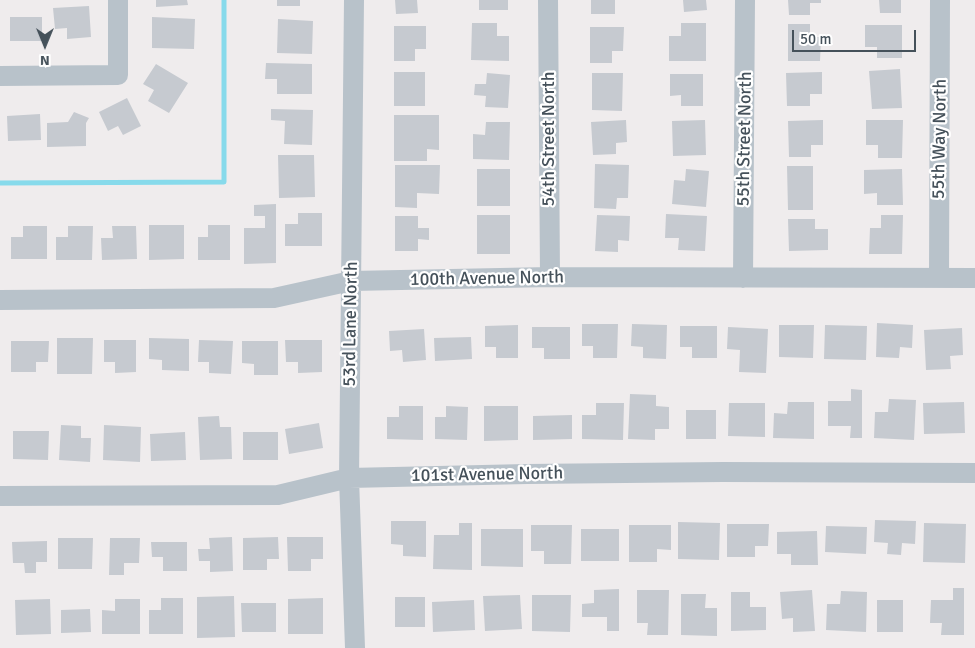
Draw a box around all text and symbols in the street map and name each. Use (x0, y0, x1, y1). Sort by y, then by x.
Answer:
north arrow (20, 20, 70, 70)
scale bar (795, 20, 919, 52)
text: 50 m (800, 30, 831, 48)
text: N (40, 52, 50, 69)
street label: 54th Street North (538, 71, 560, 207)
street label: 55th Street North (733, 71, 757, 207)
street label: 55th Way North (928, 79, 952, 199)
street label: 53rd Lane North (339, 261, 363, 387)
street label: 100th Avenue North (410, 267, 564, 291)
street label: 101st Avenue North (411, 463, 563, 487)

